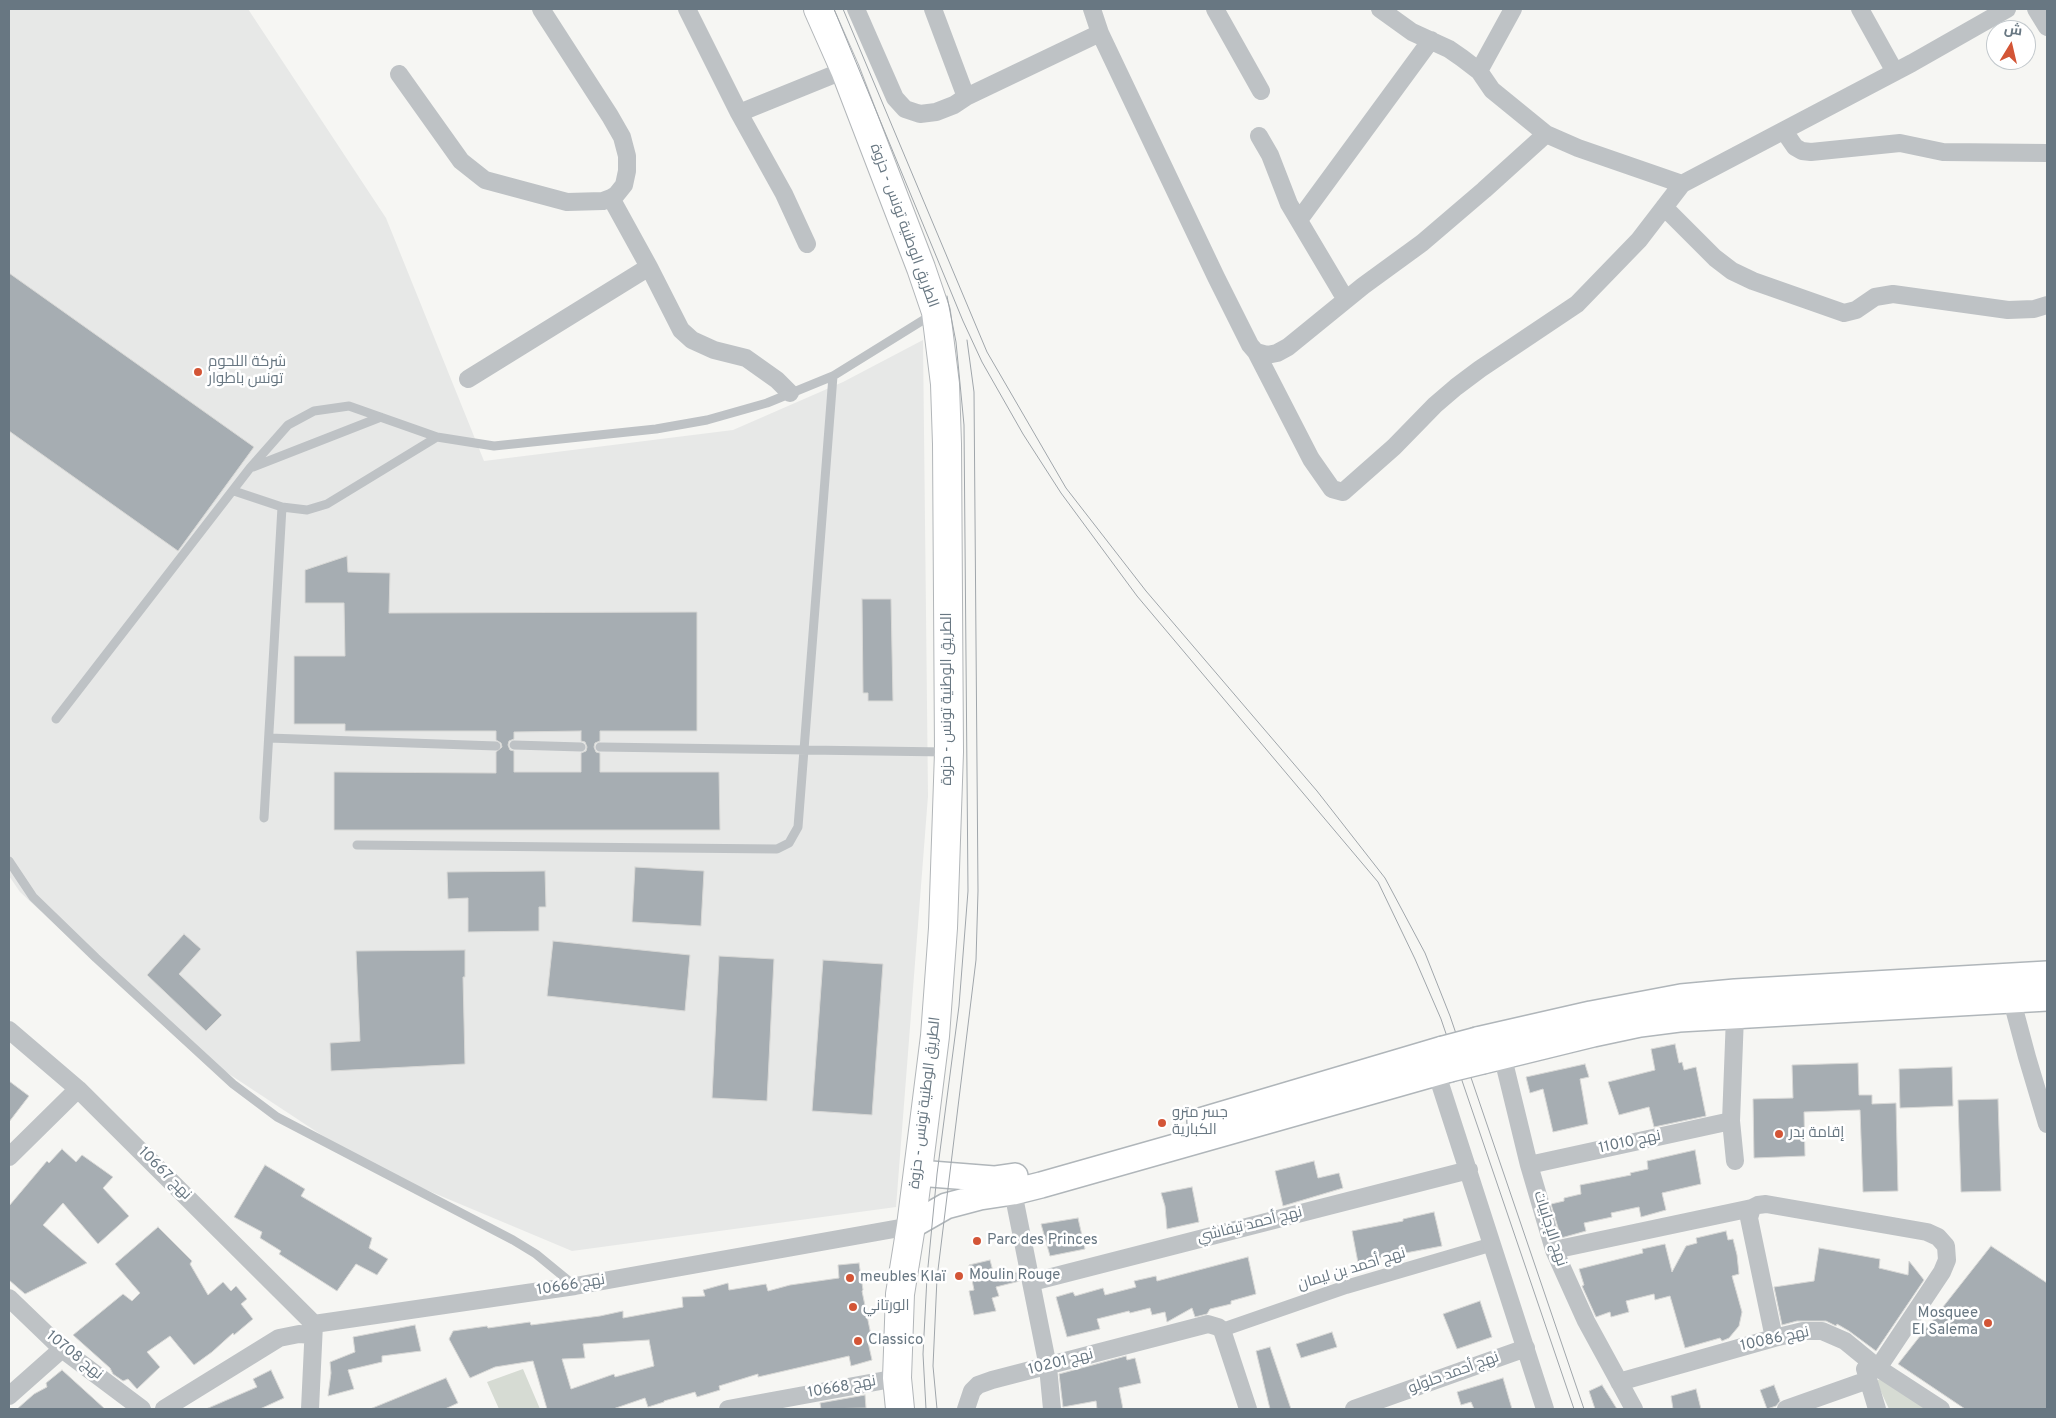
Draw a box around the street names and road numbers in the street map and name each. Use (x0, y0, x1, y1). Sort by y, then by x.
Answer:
street label: الطريق الوطنية تونس - حزوة (865, 142, 941, 310)
street label: الطريق الوطنية تونس - حزوة (939, 612, 957, 786)
street label: الطريق الوطنية تونس - حزوة (907, 1016, 945, 1190)
street label: نهج 11010 (1597, 1128, 1663, 1158)
street label: نهج 10667 (134, 1144, 194, 1204)
street label: نهج الإجابيات (1528, 1189, 1570, 1269)
street label: نهج أحمد تيفاشي (1196, 1204, 1304, 1248)
street label: نهج أحمد بن ليمان (1296, 1245, 1408, 1295)
street label: نهج 10666 (536, 1272, 606, 1300)
street label: نهج 10086 (1739, 1324, 1811, 1356)
street label: نهج 10708 (42, 1328, 106, 1384)
street label: نهج 10201 (1027, 1346, 1095, 1380)
street label: نهج أحمد حلولو (1406, 1349, 1502, 1399)
street label: نهج 10668 (806, 1373, 878, 1403)

